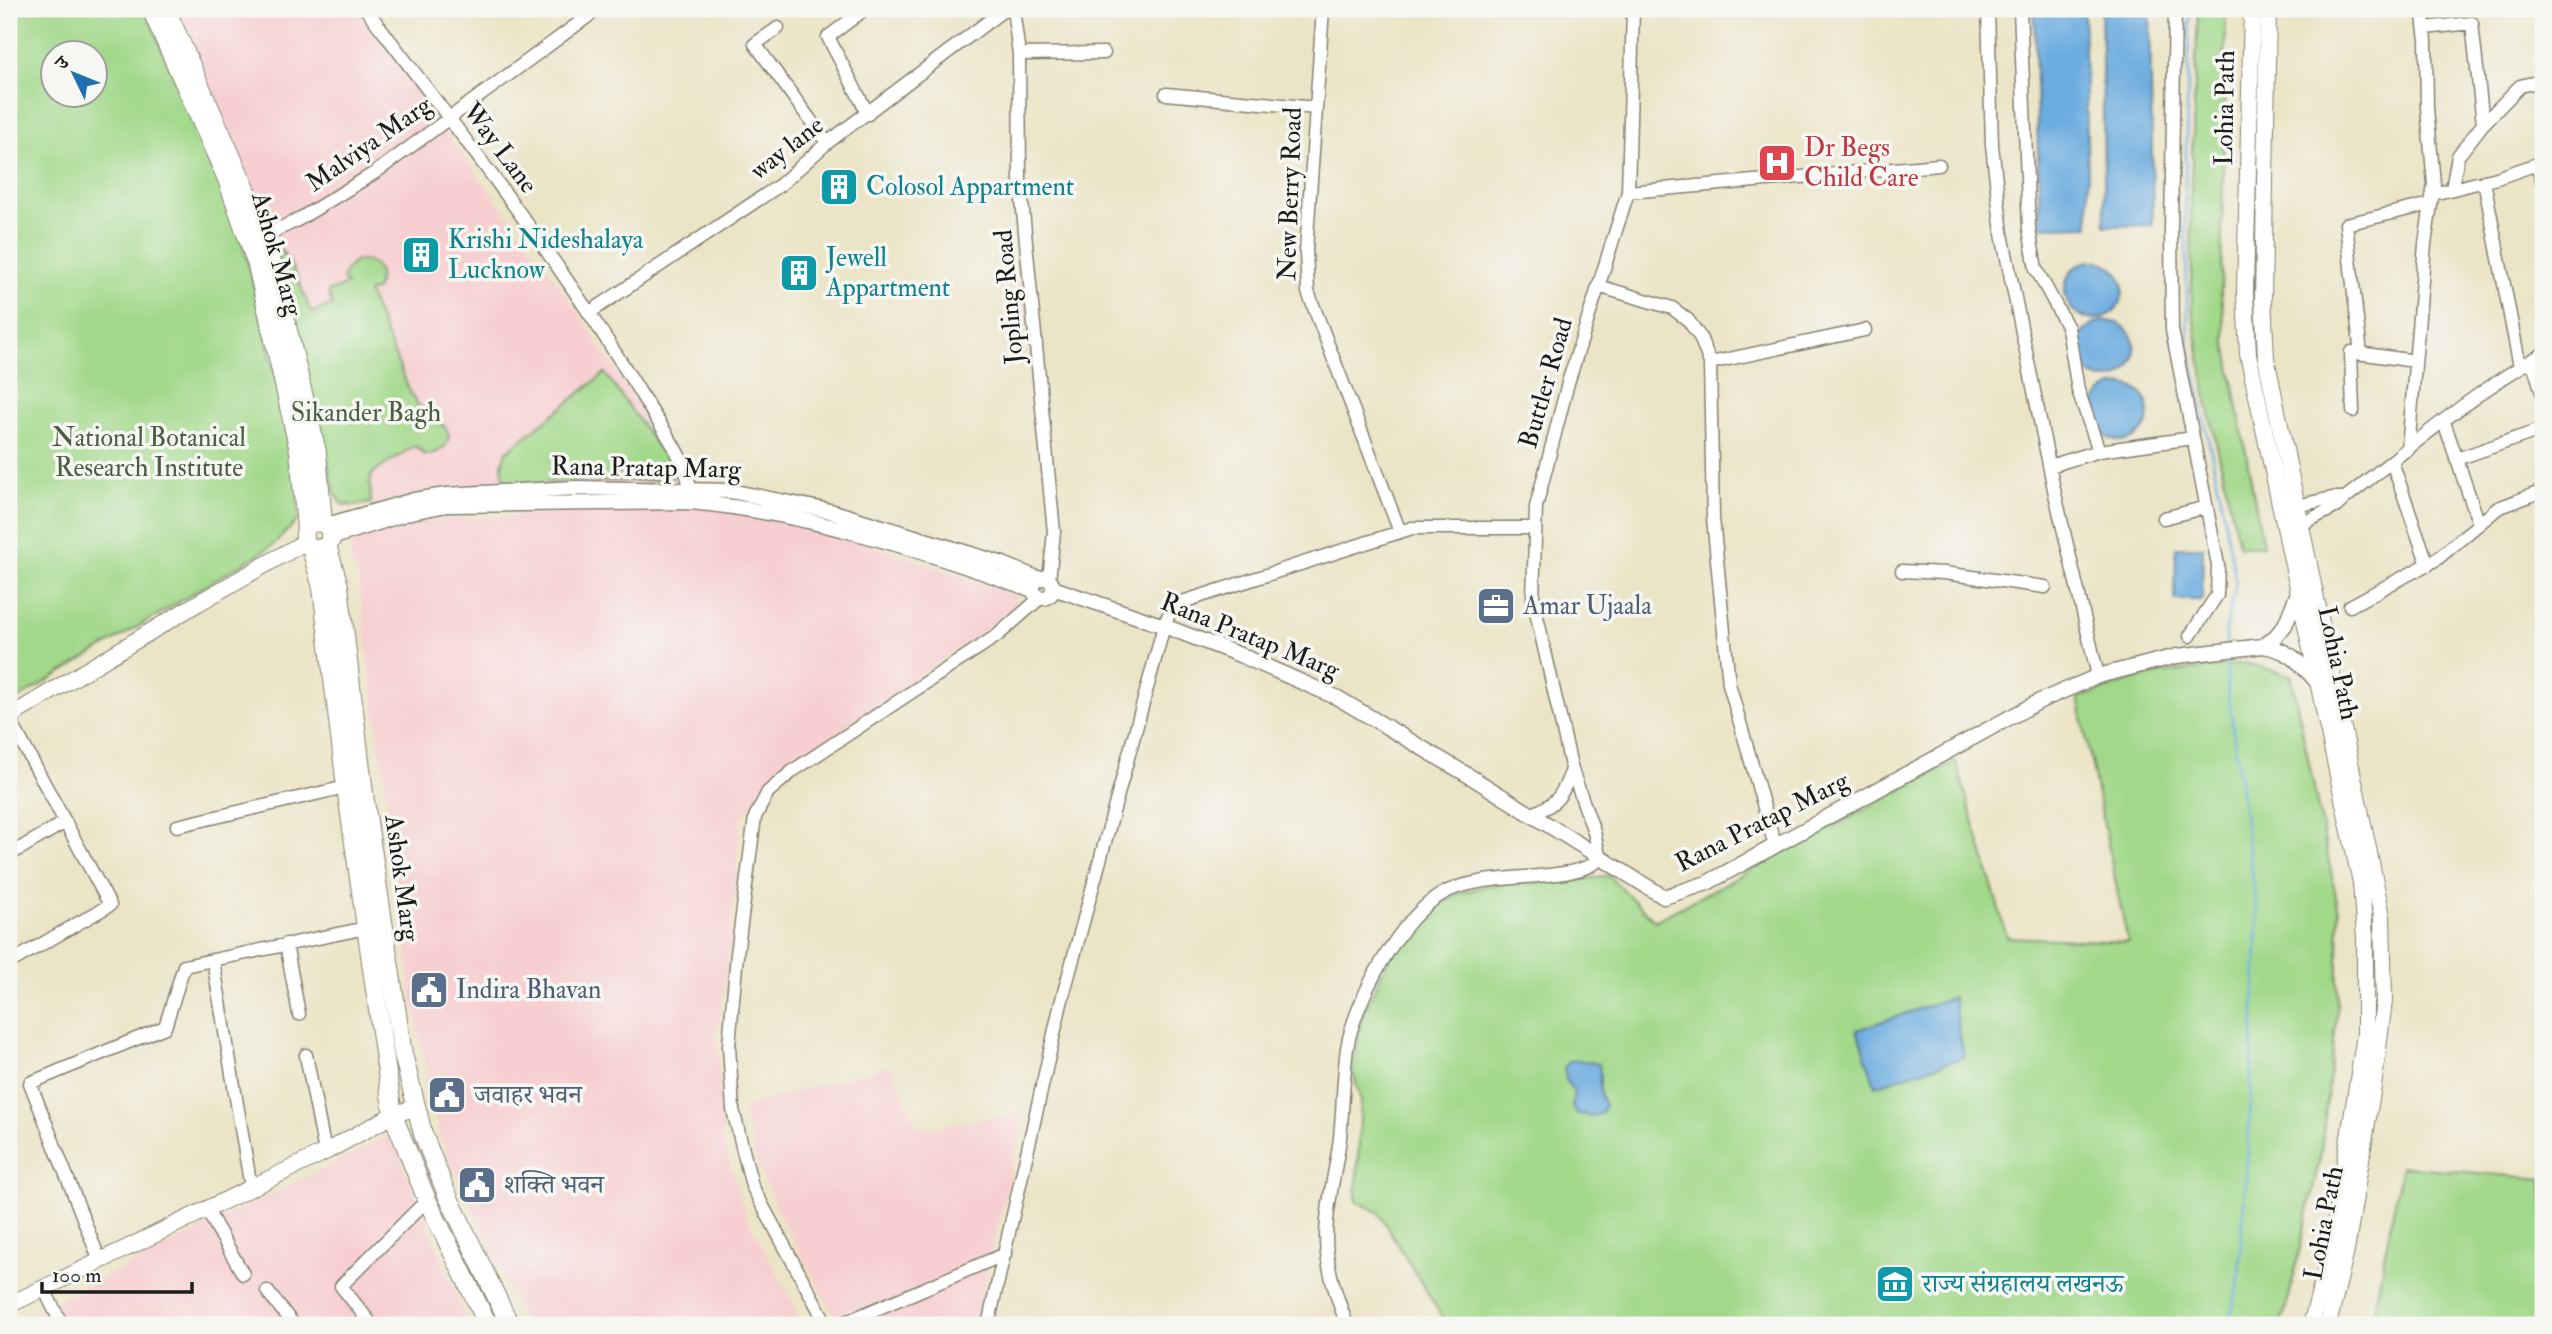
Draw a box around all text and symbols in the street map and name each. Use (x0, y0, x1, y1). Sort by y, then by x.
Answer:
north arrow (38, 38, 108, 108)
text: उ (49, 50, 75, 76)
street label: Lohia Path (2208, 50, 2242, 166)
street label: Malviya Marg (300, 88, 439, 199)
street label: Way Lane (455, 96, 545, 200)
street label: New Berry Road (1271, 106, 1309, 281)
street label: way lane (744, 109, 830, 187)
place label: Dr Begs Child Care (1804, 132, 1919, 194)
hospital icon: Dr Begs Child Care (1756, 142, 1798, 184)
building icon: Colosol Appartment (818, 166, 860, 208)
place label: Colosol Appartment (866, 171, 1074, 204)
street label: Ashok Marg (244, 187, 310, 321)
place label: Krishi Nideshalaya Lucknow (448, 224, 644, 286)
street label: Jopling Road (987, 228, 1032, 367)
building icon: Krishi Nideshalaya Lucknow (400, 234, 442, 276)
place label: Jewell Appartment (825, 242, 950, 305)
building icon: Jewell Appartment (778, 252, 820, 294)
street label: Buttler Road (1512, 314, 1580, 452)
park label: Sikander Bagh (291, 397, 442, 429)
park label: National Botanical Research Institute (52, 422, 246, 484)
street label: Rana Pratap Marg (551, 450, 742, 487)
office icon: Amar Ujaala (1475, 585, 1517, 627)
street label: Rana Pratap Marg (1156, 586, 1345, 688)
place label: Amar Ujaala (1522, 590, 1652, 622)
street label: Lohia Path (2310, 603, 2366, 723)
street label: Rana Pratap Marg (1670, 764, 1855, 880)
street label: Ashok Marg (377, 812, 427, 944)
public building icon: Indira Bhavan (408, 969, 450, 1011)
place label: Indira Bhavan (456, 974, 601, 1006)
public building icon: जवाहर भवन (426, 1074, 468, 1116)
place label: जवाहर भवन (472, 1079, 583, 1111)
street label: Lohia Path (2297, 1163, 2351, 1283)
public building icon: शक्ति भवन (456, 1164, 498, 1206)
place label: शक्ति भवन (504, 1169, 606, 1201)
scale bar (42, 1250, 192, 1294)
text: 100 m (52, 1262, 102, 1289)
museum icon: राज्य संग्रहालय लखनऊ (1874, 1263, 1916, 1305)
place label: राज्य संग्रहालय लखनऊ (1920, 1268, 2125, 1300)

